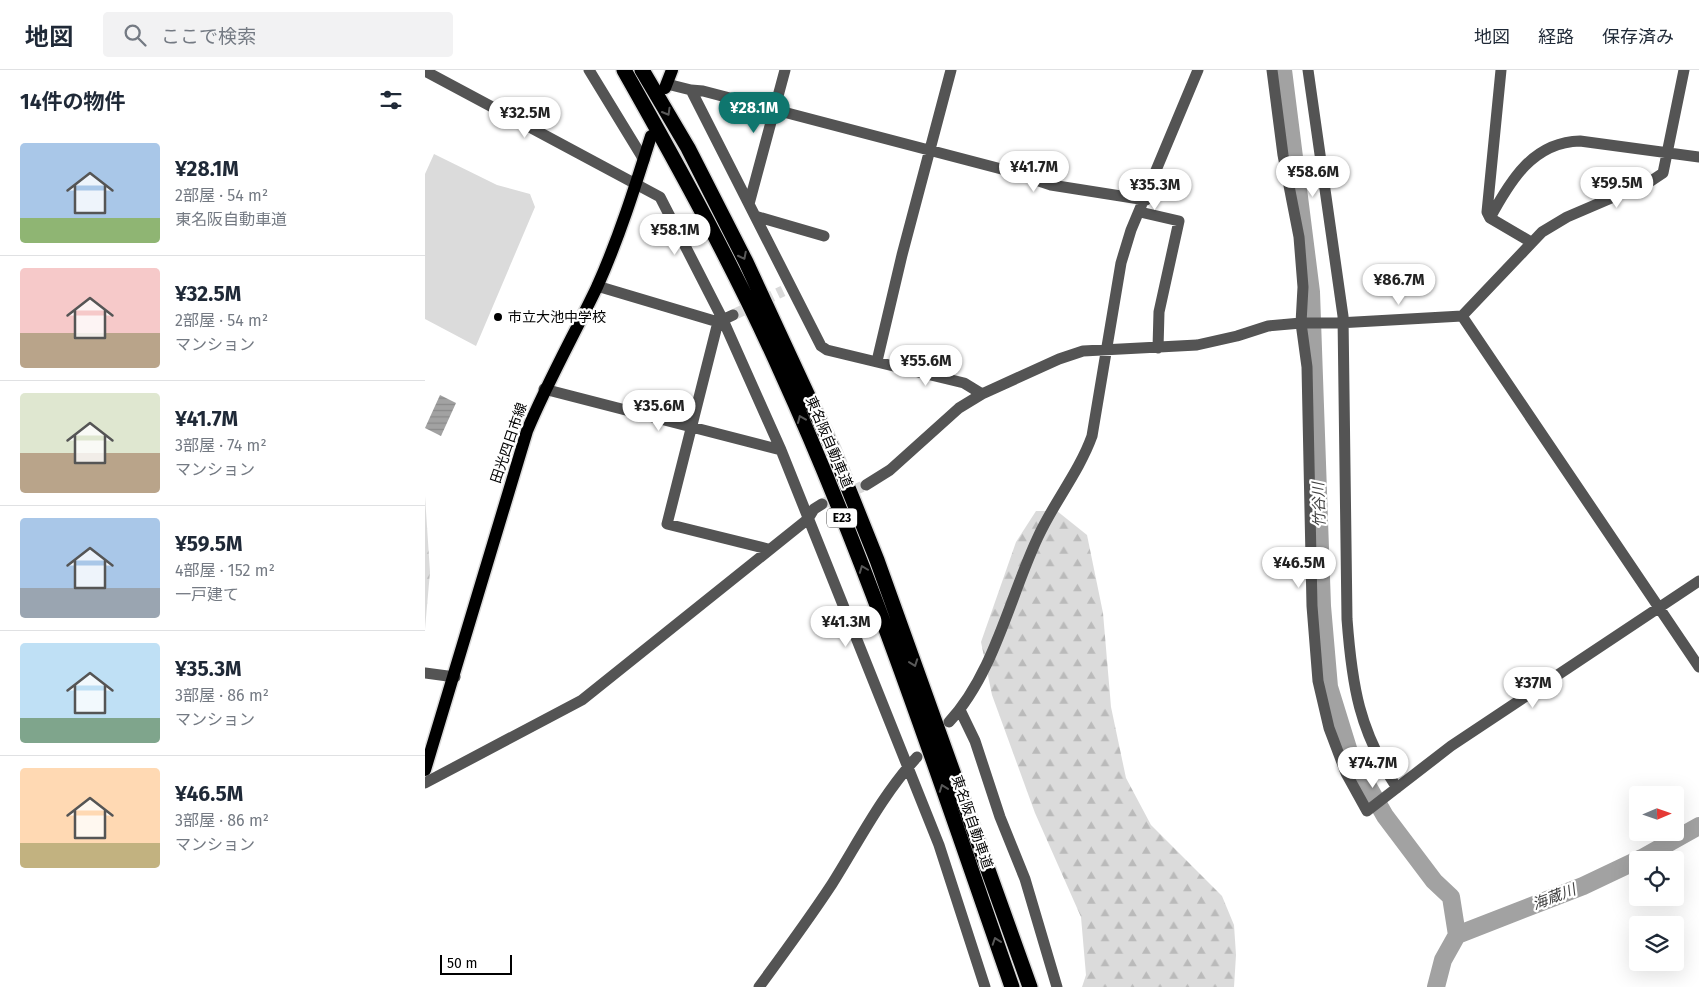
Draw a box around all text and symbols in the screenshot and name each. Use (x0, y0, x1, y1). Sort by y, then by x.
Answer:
search box (103, 12, 453, 57)
icon: search (121, 21, 149, 49)
text: 地図 (25, 23, 73, 51)
text: ここで検索 (161, 25, 256, 48)
text: 地図 (1474, 26, 1510, 48)
text: 経路 (1538, 26, 1574, 48)
text: 保存済み (1602, 26, 1674, 48)
icon: filters (377, 86, 405, 114)
text: 14件の物件 (20, 89, 126, 115)
pin: ¥28.1M (713, 92, 795, 134)
pin: ¥32.5M (484, 97, 566, 139)
text: ¥28.1M (730, 98, 778, 117)
text: ¥32.5M (500, 103, 550, 122)
one-way arrow (660, 107, 670, 116)
pin: ¥41.7M (993, 150, 1075, 193)
text: ¥28.1M (175, 156, 239, 182)
pin: ¥58.6M (1272, 156, 1354, 198)
text: ¥41.7M (1010, 157, 1058, 176)
text: ¥58.6M (1287, 162, 1339, 181)
icon: home (60, 163, 120, 223)
pin: ¥59.5M (1576, 166, 1658, 209)
pin: ¥35.3M (1114, 168, 1196, 211)
text: ¥59.5M (1591, 173, 1643, 192)
text: ¥35.3M (1130, 175, 1180, 194)
text: 2部屋 · 54 m² (175, 186, 268, 205)
text: 東名阪自動車道 (175, 210, 287, 229)
pin: ¥58.1M (634, 214, 716, 256)
text: ¥58.1M (650, 220, 700, 239)
one-way arrow (737, 251, 747, 260)
pin: ¥86.7M (1358, 264, 1440, 306)
text: ¥86.7M (1373, 270, 1425, 289)
text: ¥32.5M (175, 281, 241, 307)
icon: home (60, 288, 120, 348)
place label: 市立大池中学校 (508, 309, 606, 326)
text: 2部屋 · 54 m² (175, 311, 268, 330)
marker: 市立大池中学校 (492, 311, 504, 323)
text: マンション (175, 335, 255, 354)
pin: ¥55.6M (885, 344, 967, 387)
text: ¥55.6M (900, 351, 952, 370)
pin: ¥35.6M (618, 390, 700, 432)
street label: 東名阪自動車道 (802, 394, 856, 490)
text: ¥35.6M (633, 396, 685, 415)
street label: 田光四日市線 (487, 401, 531, 485)
text: ¥41.7M (175, 406, 238, 432)
icon: home (60, 413, 120, 473)
one-way arrow (797, 415, 808, 424)
text: 3部屋 · 74 m² (175, 436, 267, 455)
text: マンション (175, 460, 255, 479)
water label: 竹谷川 (1309, 480, 1329, 528)
road number: E23 (827, 508, 857, 528)
text: ¥59.5M (175, 531, 242, 557)
icon: home (60, 538, 120, 598)
pin: ¥46.5M (1258, 546, 1340, 589)
text: ¥46.5M (1273, 553, 1325, 572)
text: 4部屋 · 152 m² (175, 561, 275, 580)
one-way arrow (859, 565, 869, 574)
text: 一戸建て (175, 585, 239, 604)
pin: ¥41.3M (805, 606, 887, 648)
text: ¥41.3M (821, 612, 871, 631)
text: ¥35.3M (175, 656, 242, 682)
one-way arrow (908, 659, 918, 667)
icon: home (60, 663, 120, 723)
pin: ¥37M (1503, 666, 1563, 709)
text: ¥37M (1514, 673, 1552, 692)
text: 3部屋 · 86 m² (175, 686, 269, 705)
text: マンション (175, 710, 255, 729)
pin: ¥74.7M (1332, 746, 1414, 789)
text: ¥74.7M (1349, 753, 1397, 772)
street label: 東名阪自動車道 (948, 773, 996, 871)
text: ¥46.5M (175, 781, 243, 807)
one-way arrow (939, 784, 949, 792)
north arrow (1629, 786, 1684, 841)
map controls (1629, 786, 1684, 971)
icon: home (60, 788, 120, 848)
text: 3部屋 · 86 m² (175, 811, 269, 830)
text: マンション (175, 835, 255, 854)
button: locate (1629, 851, 1684, 906)
water label: 海蔵川 (1530, 880, 1580, 913)
button: layers (1629, 916, 1684, 971)
one-way arrow (992, 937, 1002, 946)
scale bar (440, 952, 513, 975)
text: 50 m (447, 955, 478, 972)

